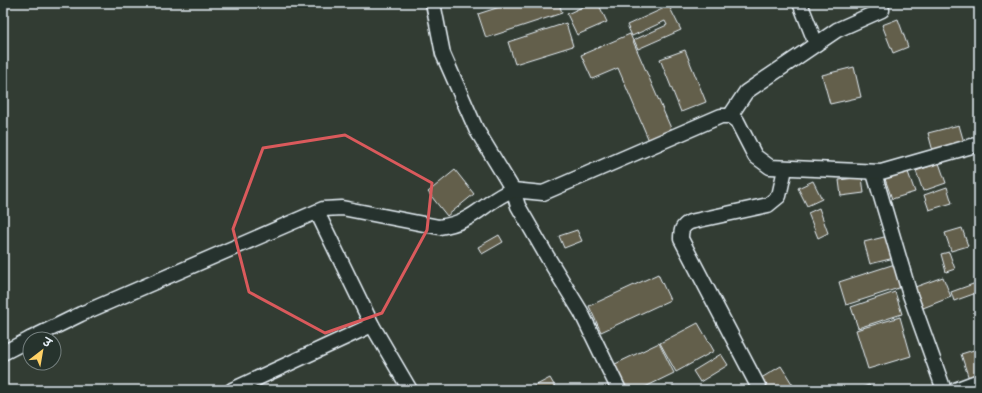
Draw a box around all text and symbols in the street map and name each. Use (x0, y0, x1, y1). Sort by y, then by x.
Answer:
north arrow (22, 331, 62, 371)
text: उ (39, 334, 55, 352)

